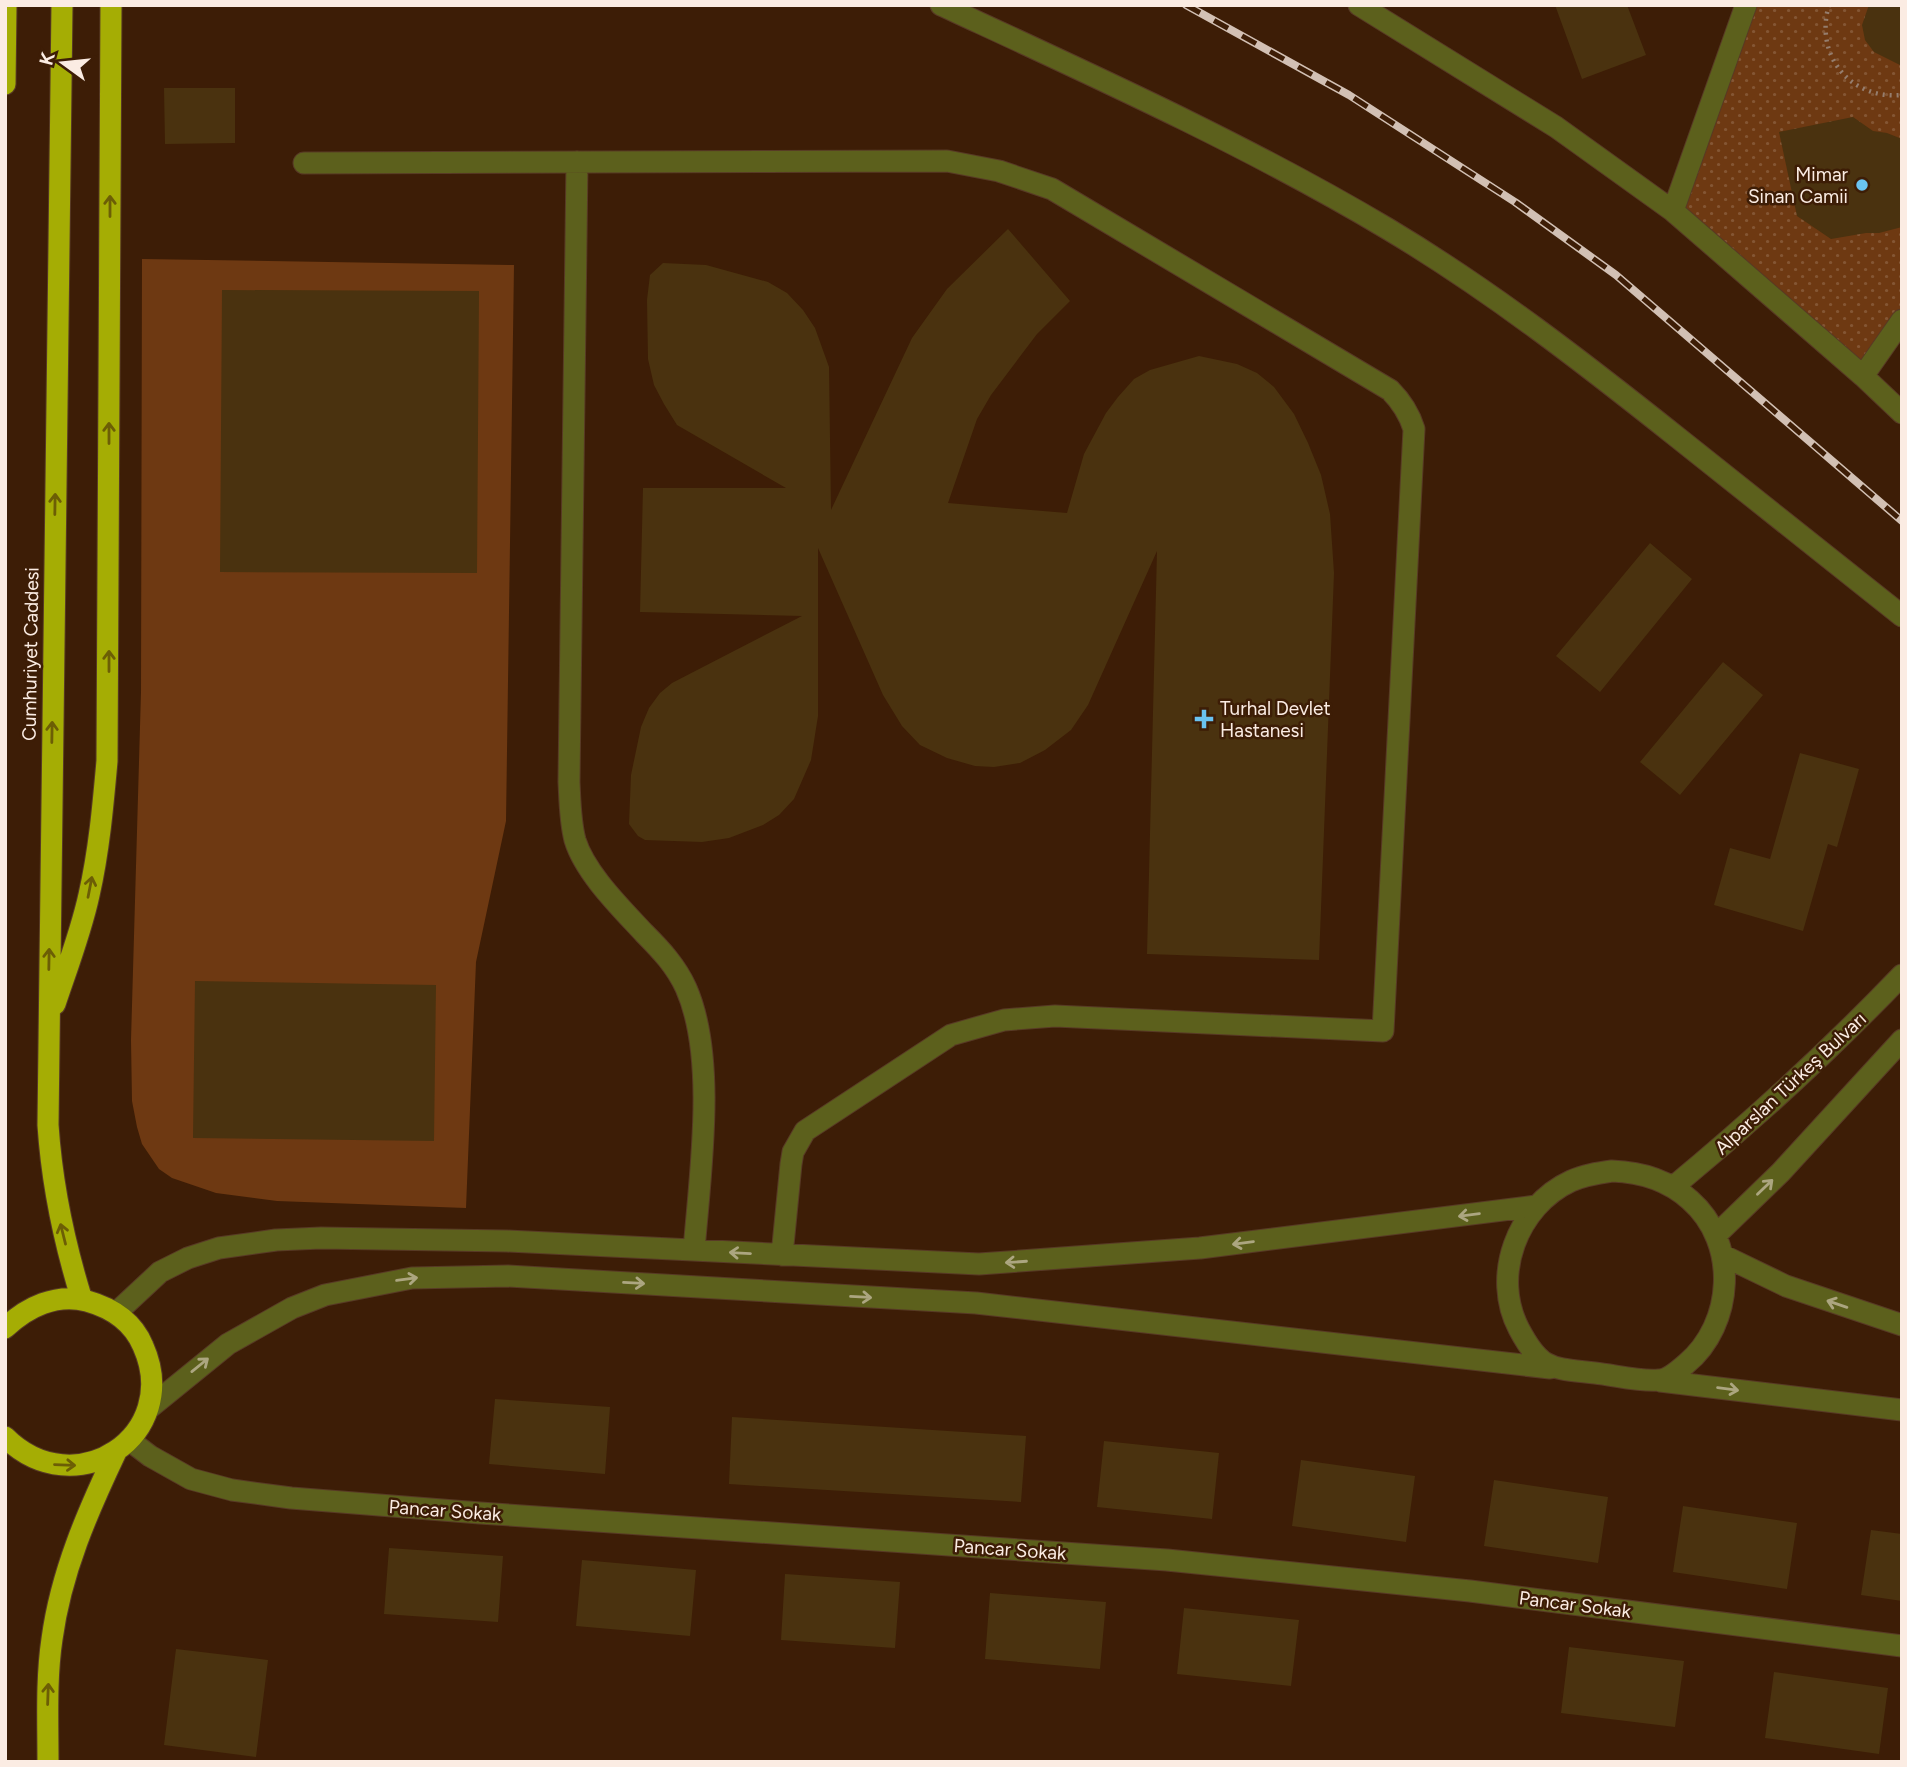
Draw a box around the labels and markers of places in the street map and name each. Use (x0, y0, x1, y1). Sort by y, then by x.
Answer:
place label: Mimar Sinan Camii (1748, 163, 1849, 208)
marker: Mimar Sinan Camii (1854, 177, 1870, 193)
place label: Turhal Devlet Hastanesi (1220, 697, 1331, 742)
marker: Turhal Devlet Hastanesi (1194, 709, 1214, 729)

